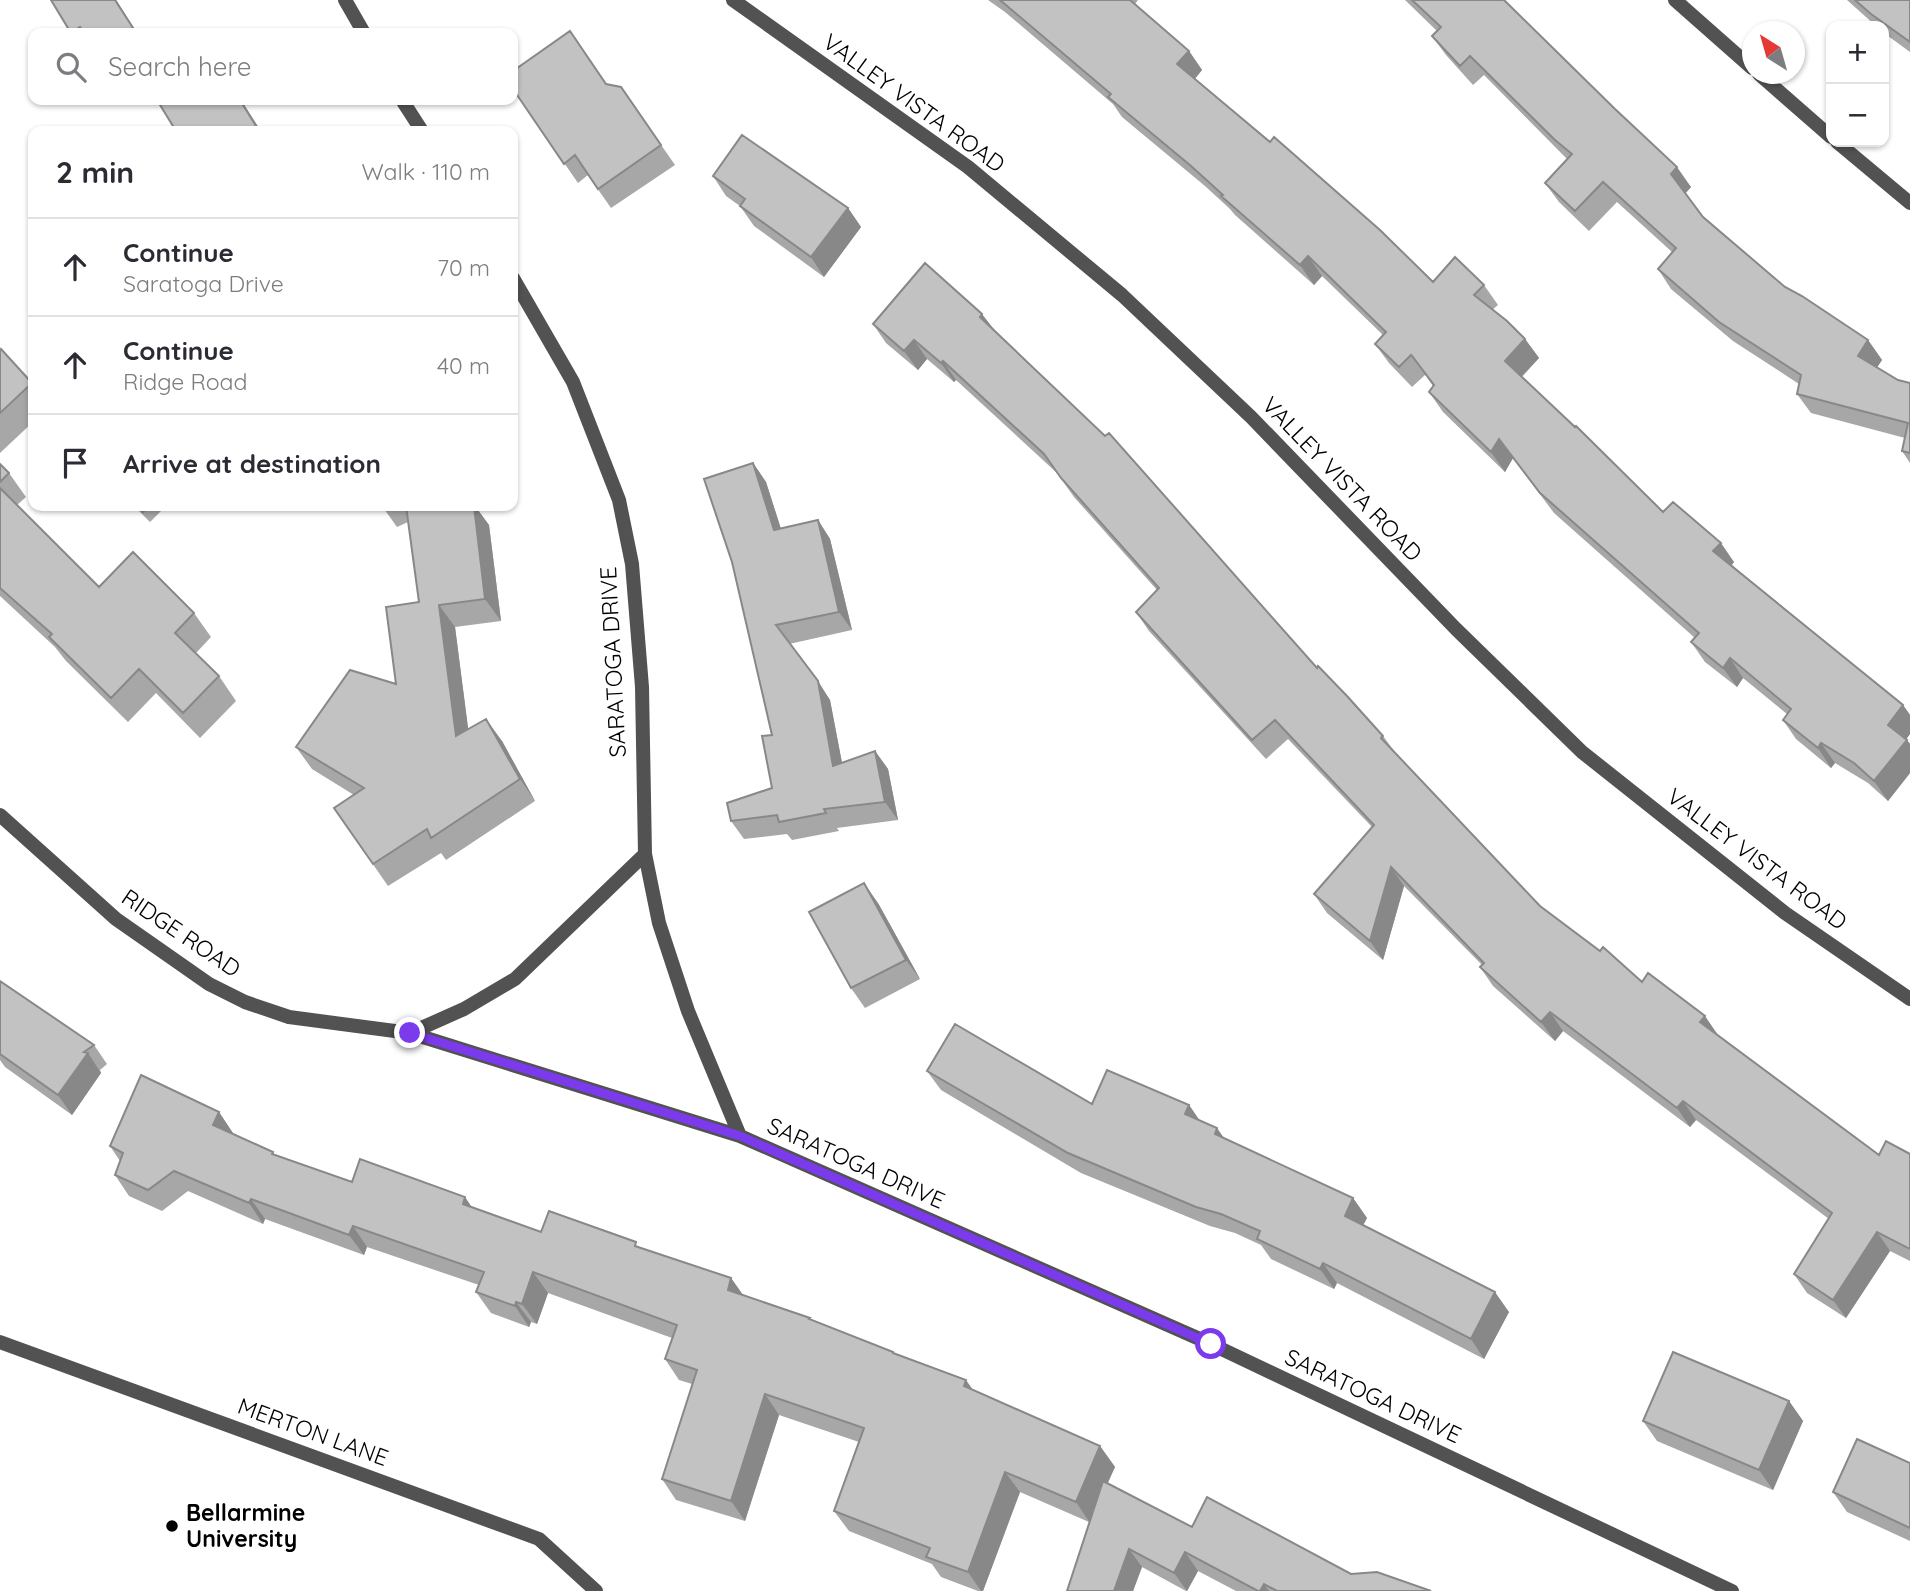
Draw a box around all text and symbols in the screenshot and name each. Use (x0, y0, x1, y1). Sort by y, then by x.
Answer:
north arrow (1742, 21, 1805, 84)
map controls (1826, 21, 1889, 147)
button: + (1826, 21, 1889, 84)
street label: VALLEY VISTA ROAD (818, 27, 1011, 178)
search box (28, 28, 518, 105)
icon: search (52, 48, 90, 86)
text: Search here (108, 50, 252, 83)
button: − (1826, 84, 1889, 147)
text: 2 min (56, 153, 134, 191)
text: Walk · 110 m (361, 157, 490, 186)
text: Continue (123, 236, 234, 269)
icon: ahead (56, 248, 94, 286)
text: 70 m (437, 253, 490, 282)
text: Saratoga Drive (123, 269, 284, 298)
text: Continue (123, 334, 234, 367)
icon: ahead (56, 346, 94, 384)
text: 40 m (437, 351, 490, 380)
text: Ridge Road (123, 367, 248, 396)
street label: VALLEY VISTA ROAD (1256, 390, 1429, 567)
icon: arrive (56, 444, 94, 482)
text: Arrive at destination (123, 447, 381, 480)
street label: SARATOGA DRIVE (593, 566, 632, 758)
street label: VALLEY VISTA ROAD (1662, 781, 1853, 936)
street label: RIDGE ROAD (116, 882, 246, 983)
route end (394, 1017, 425, 1048)
street label: SARATOGA DRIVE (763, 1110, 949, 1215)
route start (1195, 1328, 1226, 1359)
street label: SARATOGA DRIVE (1280, 1342, 1466, 1449)
street label: MERTON LANE (234, 1391, 392, 1472)
place label: Bellarmine University (186, 1498, 305, 1553)
marker: Bellarmine University (164, 1518, 180, 1534)

